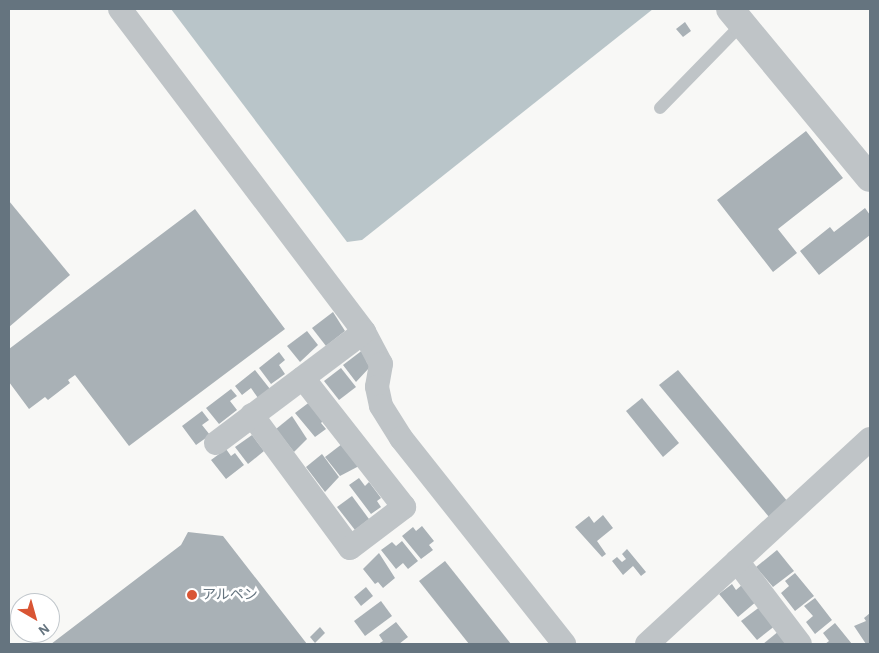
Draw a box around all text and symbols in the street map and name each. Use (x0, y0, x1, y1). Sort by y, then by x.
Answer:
place label: アルペン (202, 587, 258, 603)
marker: アルペン (186, 589, 198, 601)
north arrow (10, 593, 60, 643)
text: N (35, 621, 52, 638)

